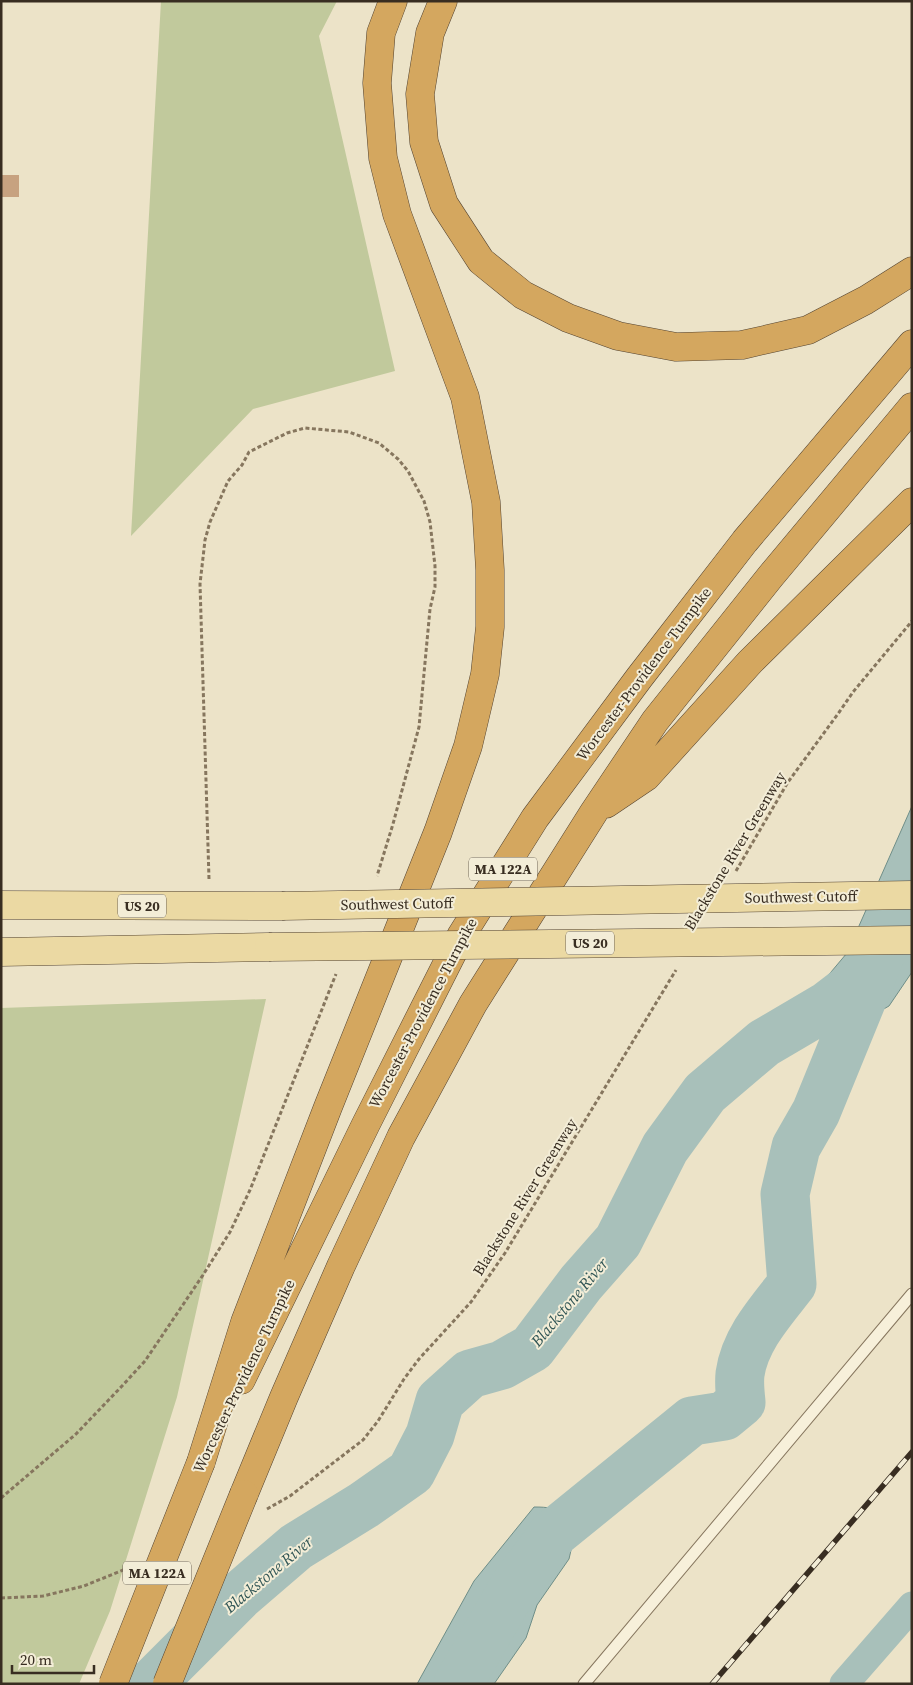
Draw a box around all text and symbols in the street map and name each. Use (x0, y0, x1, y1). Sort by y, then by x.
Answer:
street label: Worcester-Providence Turnpike (571, 582, 716, 765)
street label: Blackstone River Greenway (679, 767, 791, 934)
road number: MA 122A (469, 858, 537, 881)
street label: Southwest Cutoff (744, 885, 859, 908)
street label: Southwest Cutoff (340, 892, 455, 915)
road number: US 20 (118, 894, 166, 918)
street label: Worcester-Providence Turnpike (363, 914, 482, 1111)
road number: US 20 (566, 931, 614, 954)
street label: Blackstone River Greenway (467, 1114, 582, 1279)
water label: Blackstone River (525, 1253, 613, 1352)
street label: Worcester-Providence Turnpike (188, 1275, 300, 1476)
water label: Blackstone River (218, 1530, 317, 1618)
road number: MA 122A (123, 1562, 191, 1585)
scale bar (12, 1642, 95, 1674)
text: 20 m (20, 1649, 52, 1670)

